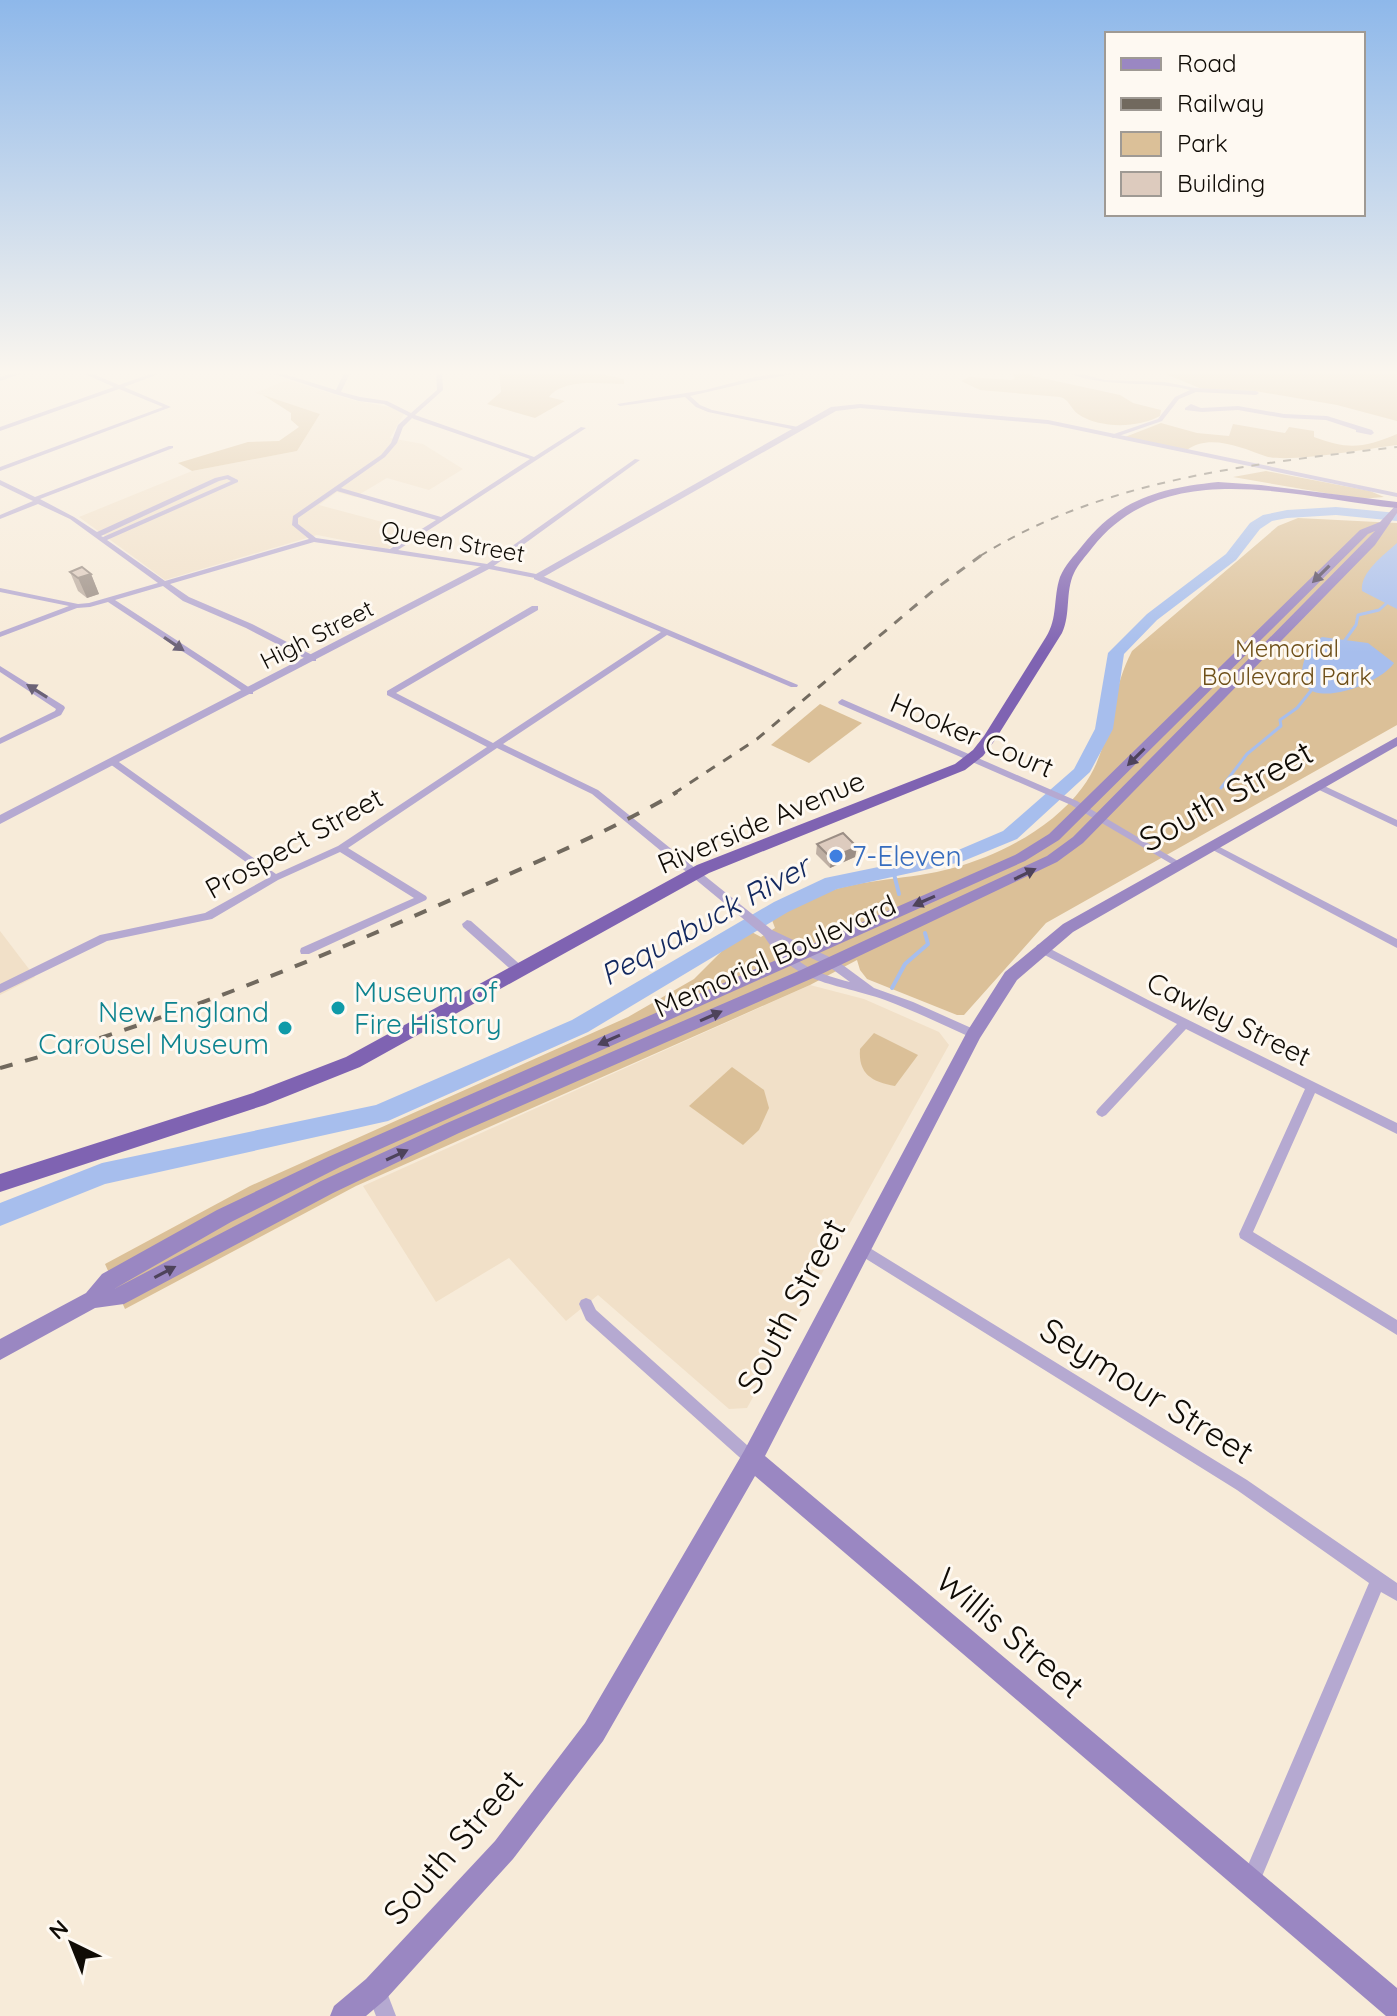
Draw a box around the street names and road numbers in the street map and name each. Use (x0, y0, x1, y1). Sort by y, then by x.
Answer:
street label: Queen Street (379, 514, 527, 568)
street label: High Street (255, 593, 378, 675)
street label: Hooker Court (885, 684, 1059, 785)
street label: South Street (1131, 730, 1320, 861)
street label: Riverside Avenue (652, 762, 870, 881)
street label: Prospect Street (199, 779, 389, 906)
street label: Memorial Boulevard (648, 886, 901, 1025)
street label: Cawley Street (1142, 964, 1317, 1073)
street label: South Street (726, 1211, 855, 1401)
street label: Seymour Street (1033, 1308, 1262, 1473)
street label: Willis Street (927, 1558, 1094, 1707)
street label: South Street (373, 1760, 532, 1933)

